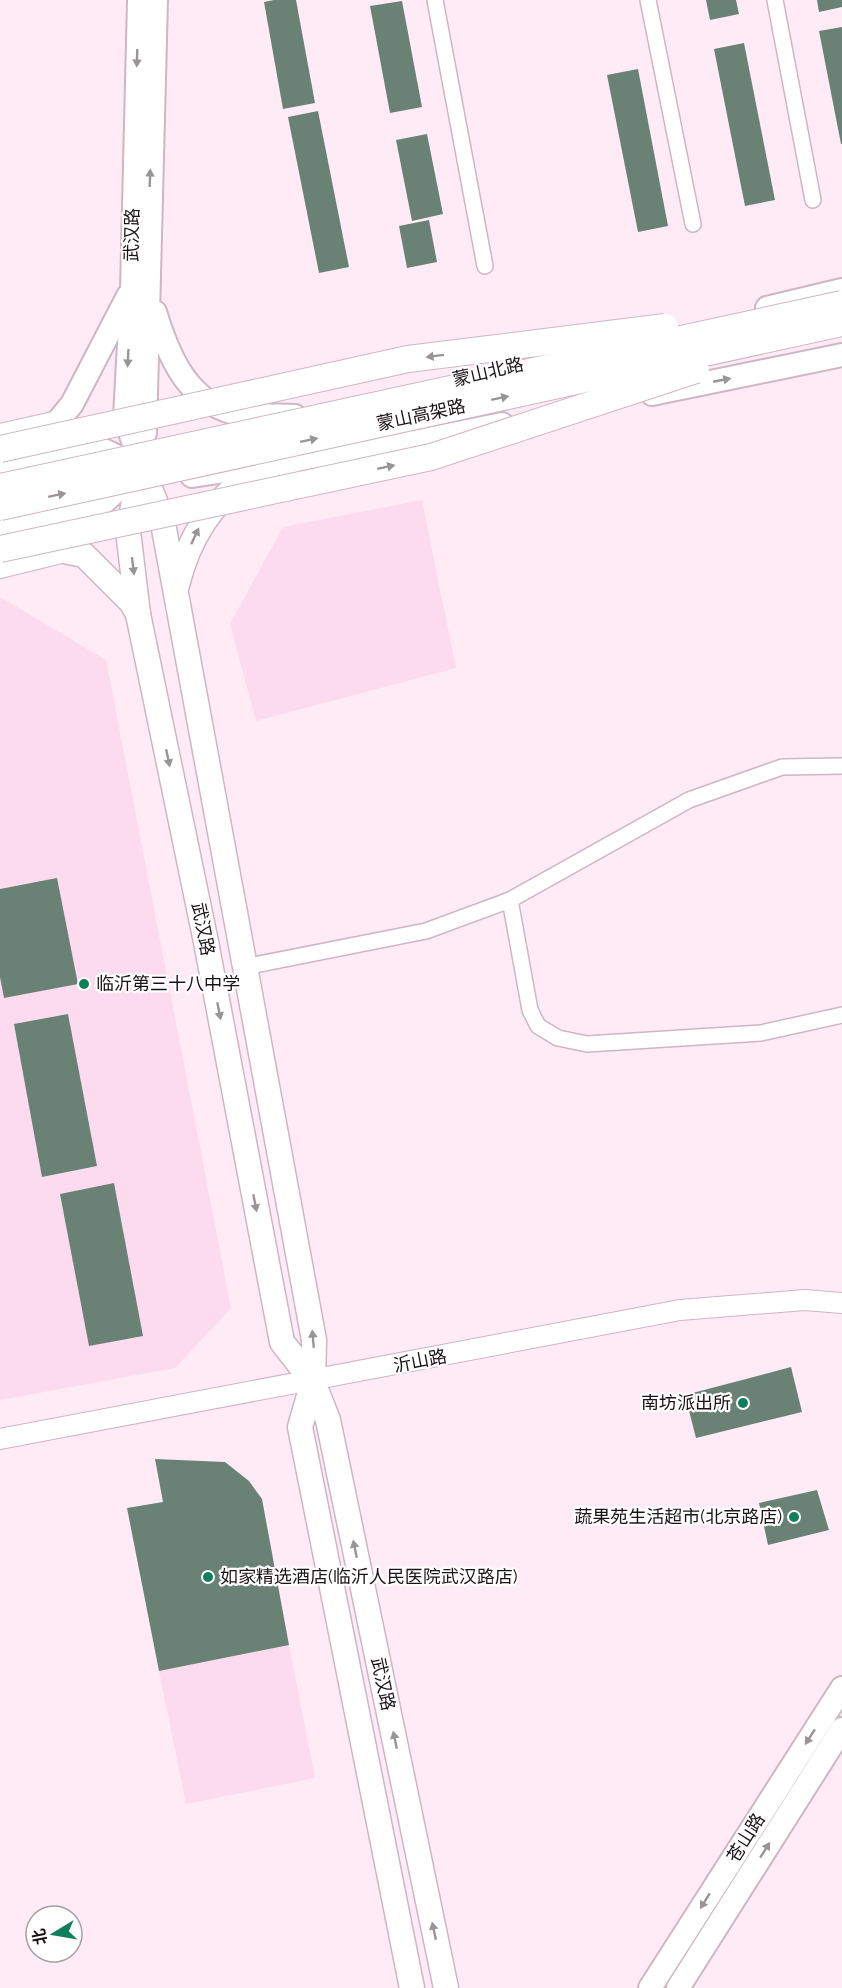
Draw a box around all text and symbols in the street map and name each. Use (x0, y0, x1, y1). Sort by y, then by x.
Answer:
one-way arrow (133, 49, 142, 68)
one-way arrow (145, 169, 154, 188)
street label: 武汉路 (121, 208, 142, 262)
one-way arrow (124, 349, 133, 368)
one-way arrow (425, 351, 444, 360)
street label: 蒙山北路 (450, 353, 525, 390)
one-way arrow (713, 375, 732, 384)
one-way arrow (490, 393, 509, 402)
street label: 蒙山高架路 (375, 395, 467, 434)
one-way arrow (300, 434, 318, 444)
one-way arrow (376, 462, 395, 471)
one-way arrow (48, 489, 66, 499)
one-way arrow (191, 527, 200, 544)
one-way arrow (128, 557, 137, 576)
one-way arrow (164, 749, 173, 768)
street label: 武汉路 (188, 900, 219, 957)
place label: 临沂第三十八中学 (96, 973, 240, 994)
marker: 临沂第三十八中学 (77, 977, 91, 991)
one-way arrow (215, 1002, 224, 1021)
one-way arrow (251, 1193, 260, 1212)
one-way arrow (308, 1329, 318, 1348)
street label: 沂山路 (391, 1345, 448, 1376)
place label: 南坊派出所 (641, 1392, 731, 1413)
marker: 南坊派出所 (736, 1396, 750, 1410)
place label: 蔬果苑生活超市(北京路店) (574, 1506, 782, 1527)
marker: 蔬果苑生活超市(北京路店) (787, 1510, 801, 1524)
one-way arrow (350, 1539, 359, 1558)
place label: 如家精选酒店(临沂人民医院武汉路店) (220, 1566, 518, 1587)
marker: 如家精选酒店(临沂人民医院武汉路店) (201, 1570, 215, 1584)
street label: 武汉路 (368, 1655, 399, 1712)
one-way arrow (804, 1728, 816, 1744)
one-way arrow (389, 1731, 399, 1749)
street label: 苍山路 (722, 1809, 769, 1866)
one-way arrow (760, 1842, 771, 1858)
one-way arrow (700, 1893, 711, 1909)
north arrow (24, 1904, 84, 1964)
one-way arrow (429, 1921, 438, 1940)
text: 北 (29, 1927, 51, 1946)

